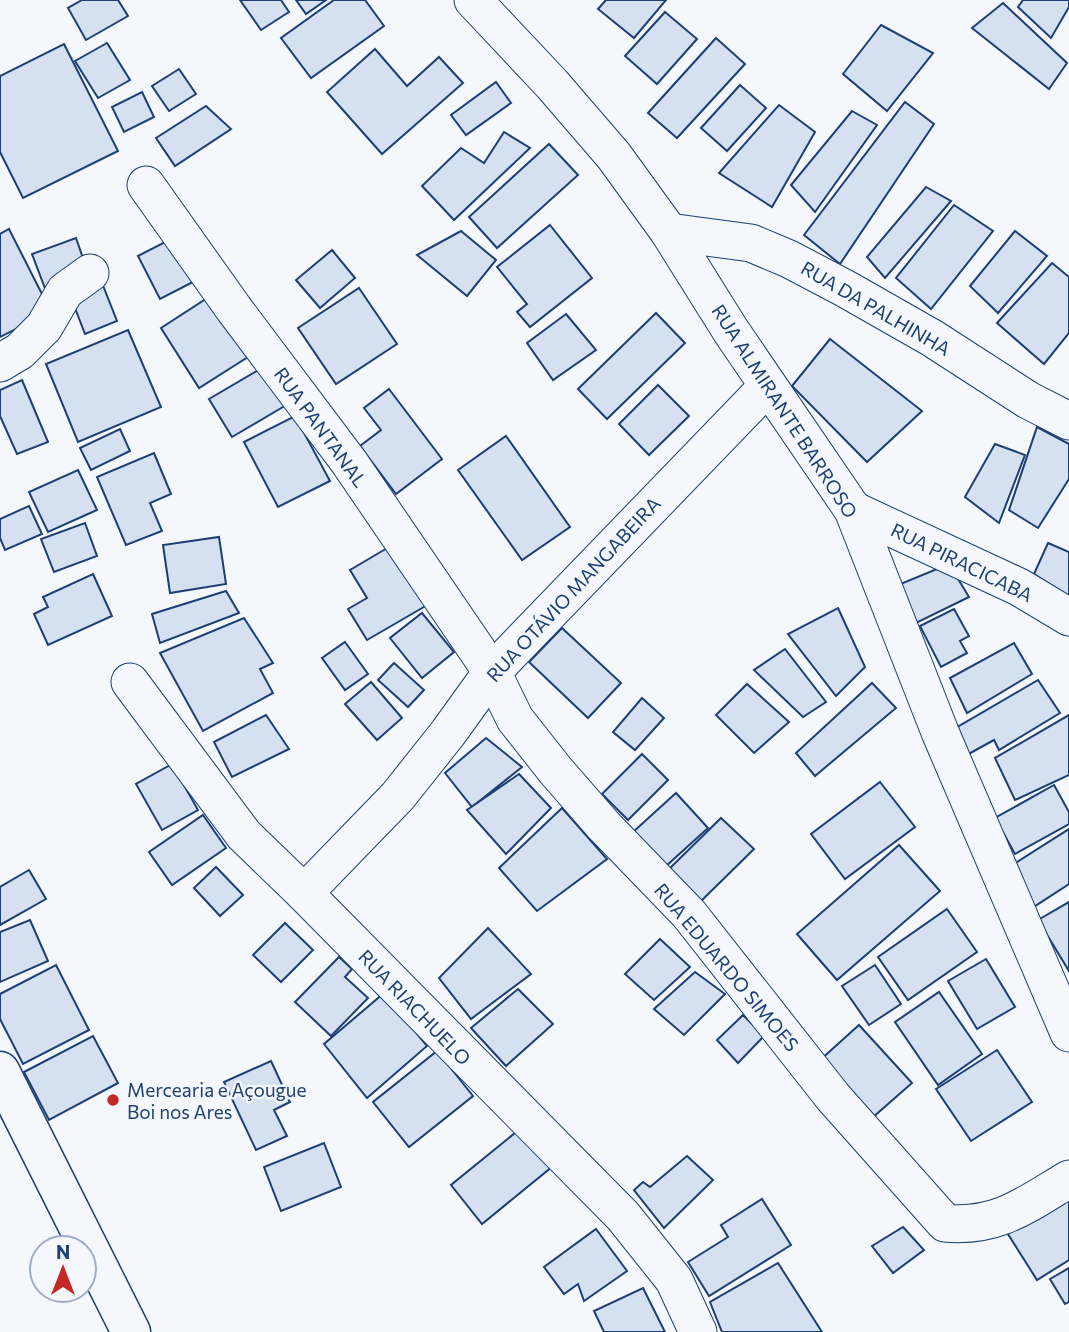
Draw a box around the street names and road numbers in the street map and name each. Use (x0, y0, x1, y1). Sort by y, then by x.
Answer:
street label: RUA DA PALHINHA (797, 256, 955, 360)
street label: RUA ALMIRANTE BARROSO (707, 300, 863, 522)
street label: RUA PANTANAL (270, 363, 372, 492)
street label: RUA OTÁVIO MANGABEIRA (481, 492, 665, 686)
street label: RUA PIRACICABA (887, 518, 1037, 606)
street label: RUA EDUARDO SIMOES (650, 878, 804, 1056)
street label: RUA RIACHUELO (354, 945, 476, 1069)

